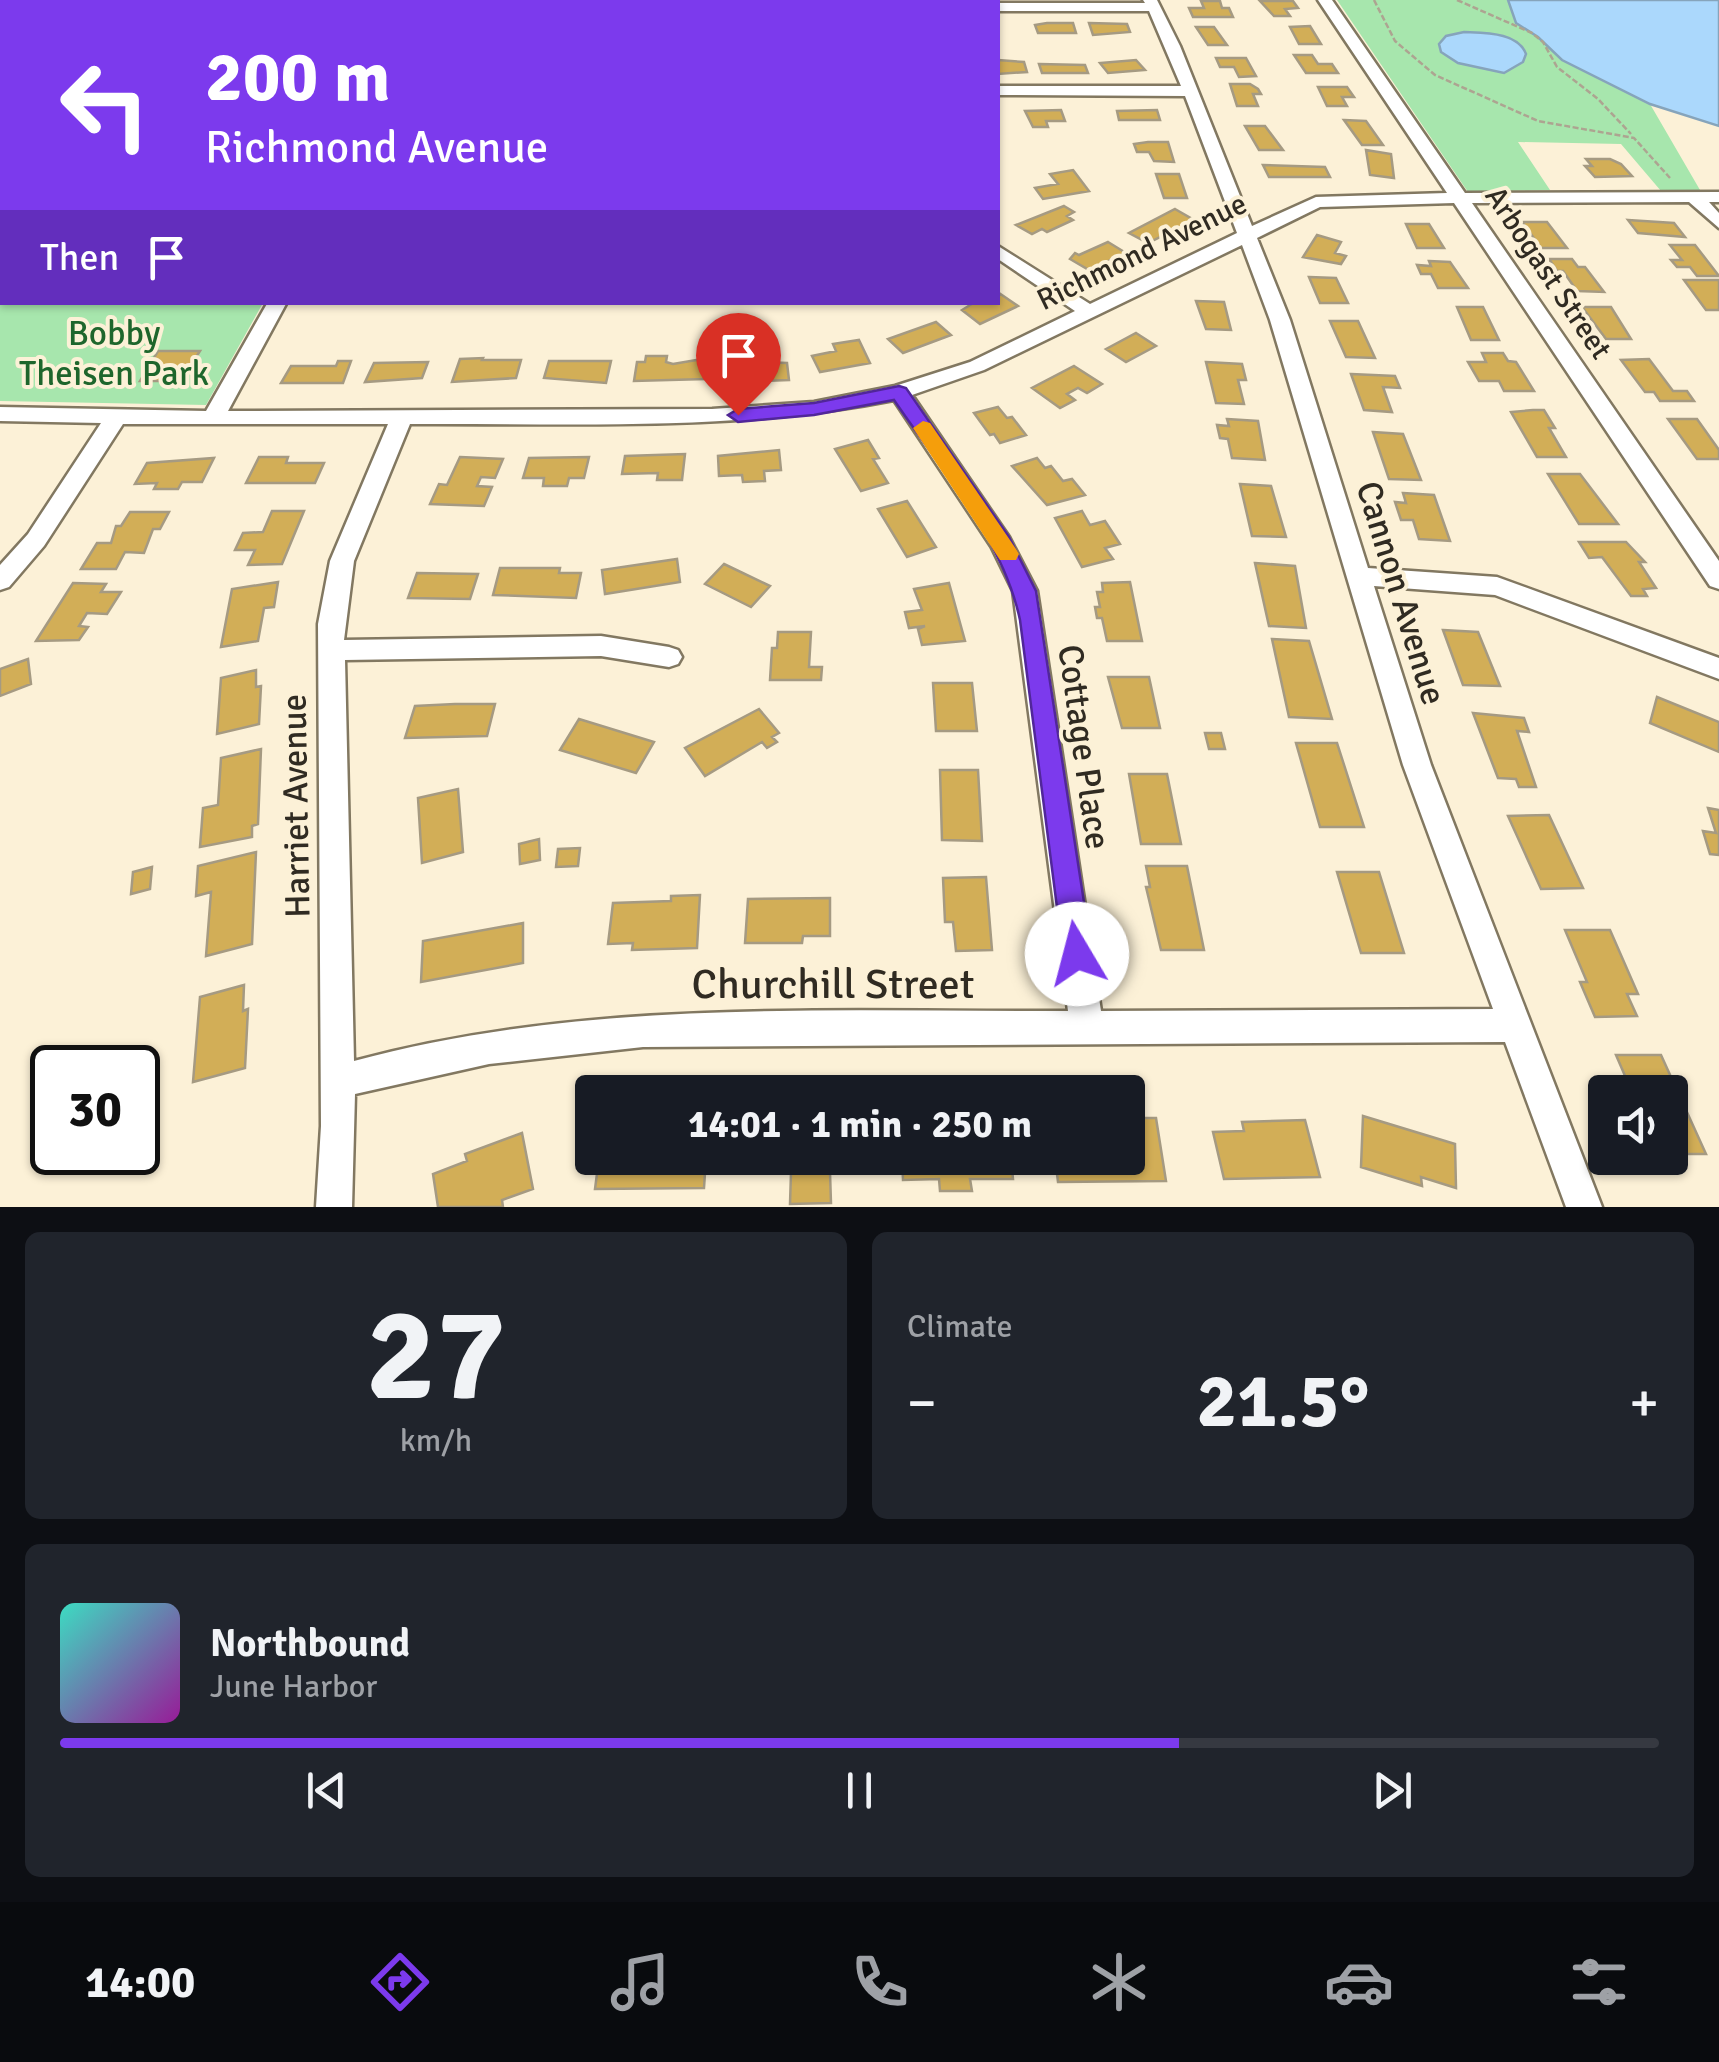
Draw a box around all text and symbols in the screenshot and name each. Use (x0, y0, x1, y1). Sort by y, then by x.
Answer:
text: 200 m (205, 34, 390, 120)
icon: left (40, 40, 170, 170)
text: Richmond Avenue (205, 120, 548, 175)
street label: Arbogast Street (1477, 180, 1619, 366)
street label: Richmond Avenue (1031, 185, 1253, 319)
icon: arrive (139, 230, 194, 285)
text: Then (40, 234, 119, 281)
park label: Bobby Theisen Park (19, 312, 209, 395)
pin (696, 313, 781, 416)
icon: arrive (711, 328, 766, 383)
street label: Cannon Avenue (1347, 476, 1455, 710)
street label: Cottage Place (1048, 642, 1120, 852)
street label: Harriet Avenue (273, 694, 319, 918)
position arrow (1025, 902, 1129, 1006)
street label: Churchill Street (692, 959, 974, 1010)
speed limit sign: 30 (30, 1045, 160, 1175)
map controls (1588, 1075, 1688, 1175)
button: sound (1588, 1075, 1688, 1175)
text: 14:01 · 1 min · 250 m (688, 1101, 1032, 1148)
text: 27 (366, 1276, 506, 1436)
text: Climate (907, 1307, 1013, 1346)
text: 21.5° (1197, 1355, 1370, 1448)
text: − (907, 1369, 937, 1437)
text: + (1629, 1369, 1659, 1437)
text: km/h (400, 1421, 472, 1460)
text: Northbound (210, 1620, 410, 1667)
text: June Harbor (210, 1667, 377, 1706)
icon: previous (299, 1763, 354, 1818)
icon: pause (832, 1763, 887, 1818)
icon: next (1365, 1763, 1420, 1818)
icon: directions (365, 1947, 435, 2017)
icon: music (605, 1947, 675, 2017)
icon: phone (845, 1947, 915, 2017)
icon: climate (1084, 1947, 1154, 2017)
icon: car (1324, 1947, 1394, 2017)
icon: filters (1564, 1947, 1634, 2017)
text: 14:00 (85, 1955, 195, 2010)

